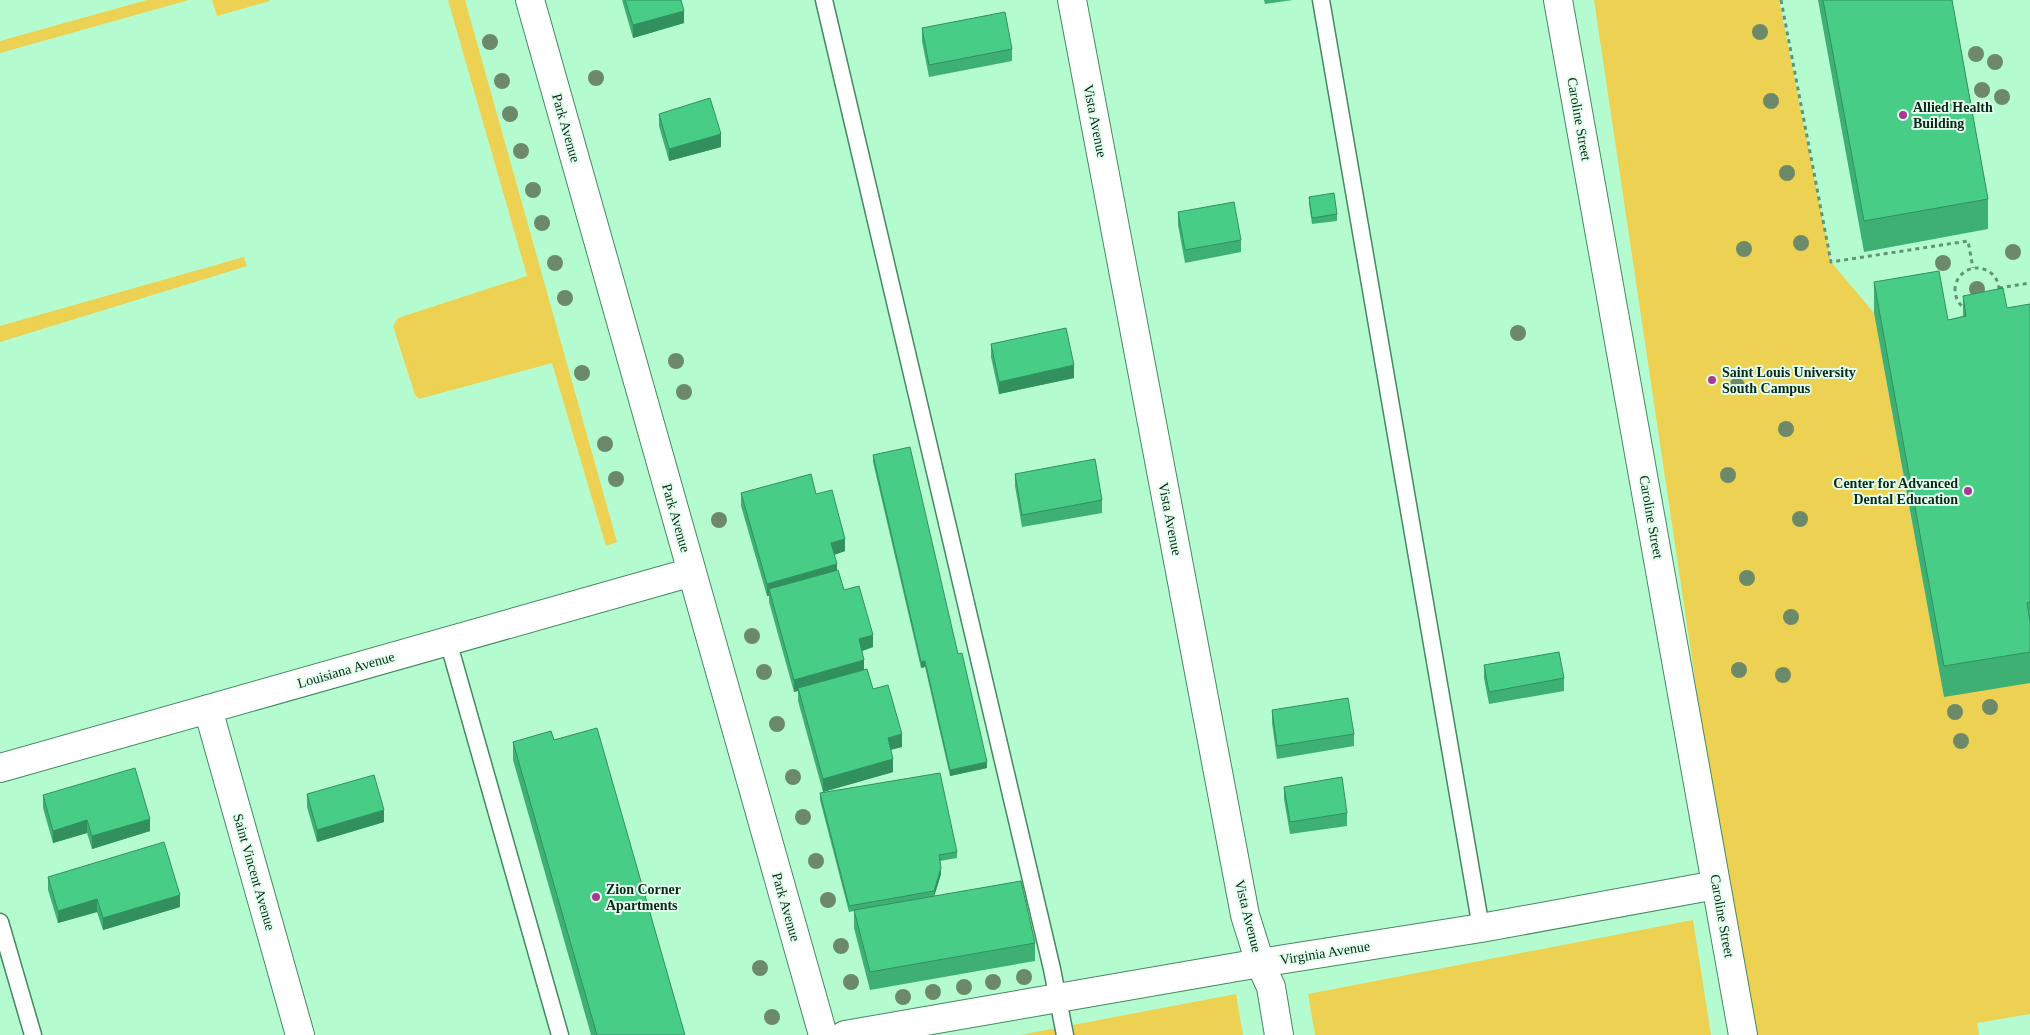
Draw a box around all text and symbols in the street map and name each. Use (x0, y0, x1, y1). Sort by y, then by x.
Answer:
street label: Caroline Street (1564, 76, 1594, 162)
street label: Vista Avenue (1081, 83, 1109, 159)
street label: Park Avenue (549, 92, 583, 164)
place label: Allied Health Building (1913, 100, 1993, 131)
marker: Allied Health Building (1897, 109, 1909, 121)
place label: Saint Louis University South Campus (1722, 365, 1856, 396)
marker: Saint Louis University South Campus (1706, 374, 1718, 386)
street label: Caroline Street (1636, 474, 1666, 560)
place label: Center for Advanced Dental Education (1833, 476, 1958, 507)
street label: Vista Avenue (1156, 481, 1184, 557)
street label: Park Avenue (659, 482, 693, 554)
marker: Center for Advanced Dental Education (1962, 485, 1974, 497)
street label: Louisiana Avenue (296, 649, 396, 691)
street label: Saint Vincent Avenue (230, 812, 278, 932)
street label: Park Avenue (769, 871, 803, 943)
street label: Caroline Street (1707, 873, 1737, 959)
street label: Vista Avenue (1232, 878, 1264, 954)
place label: Zion Corner Apartments (606, 882, 681, 913)
marker: Zion Corner Apartments (590, 891, 602, 903)
street label: Virginia Avenue (1279, 938, 1371, 968)

